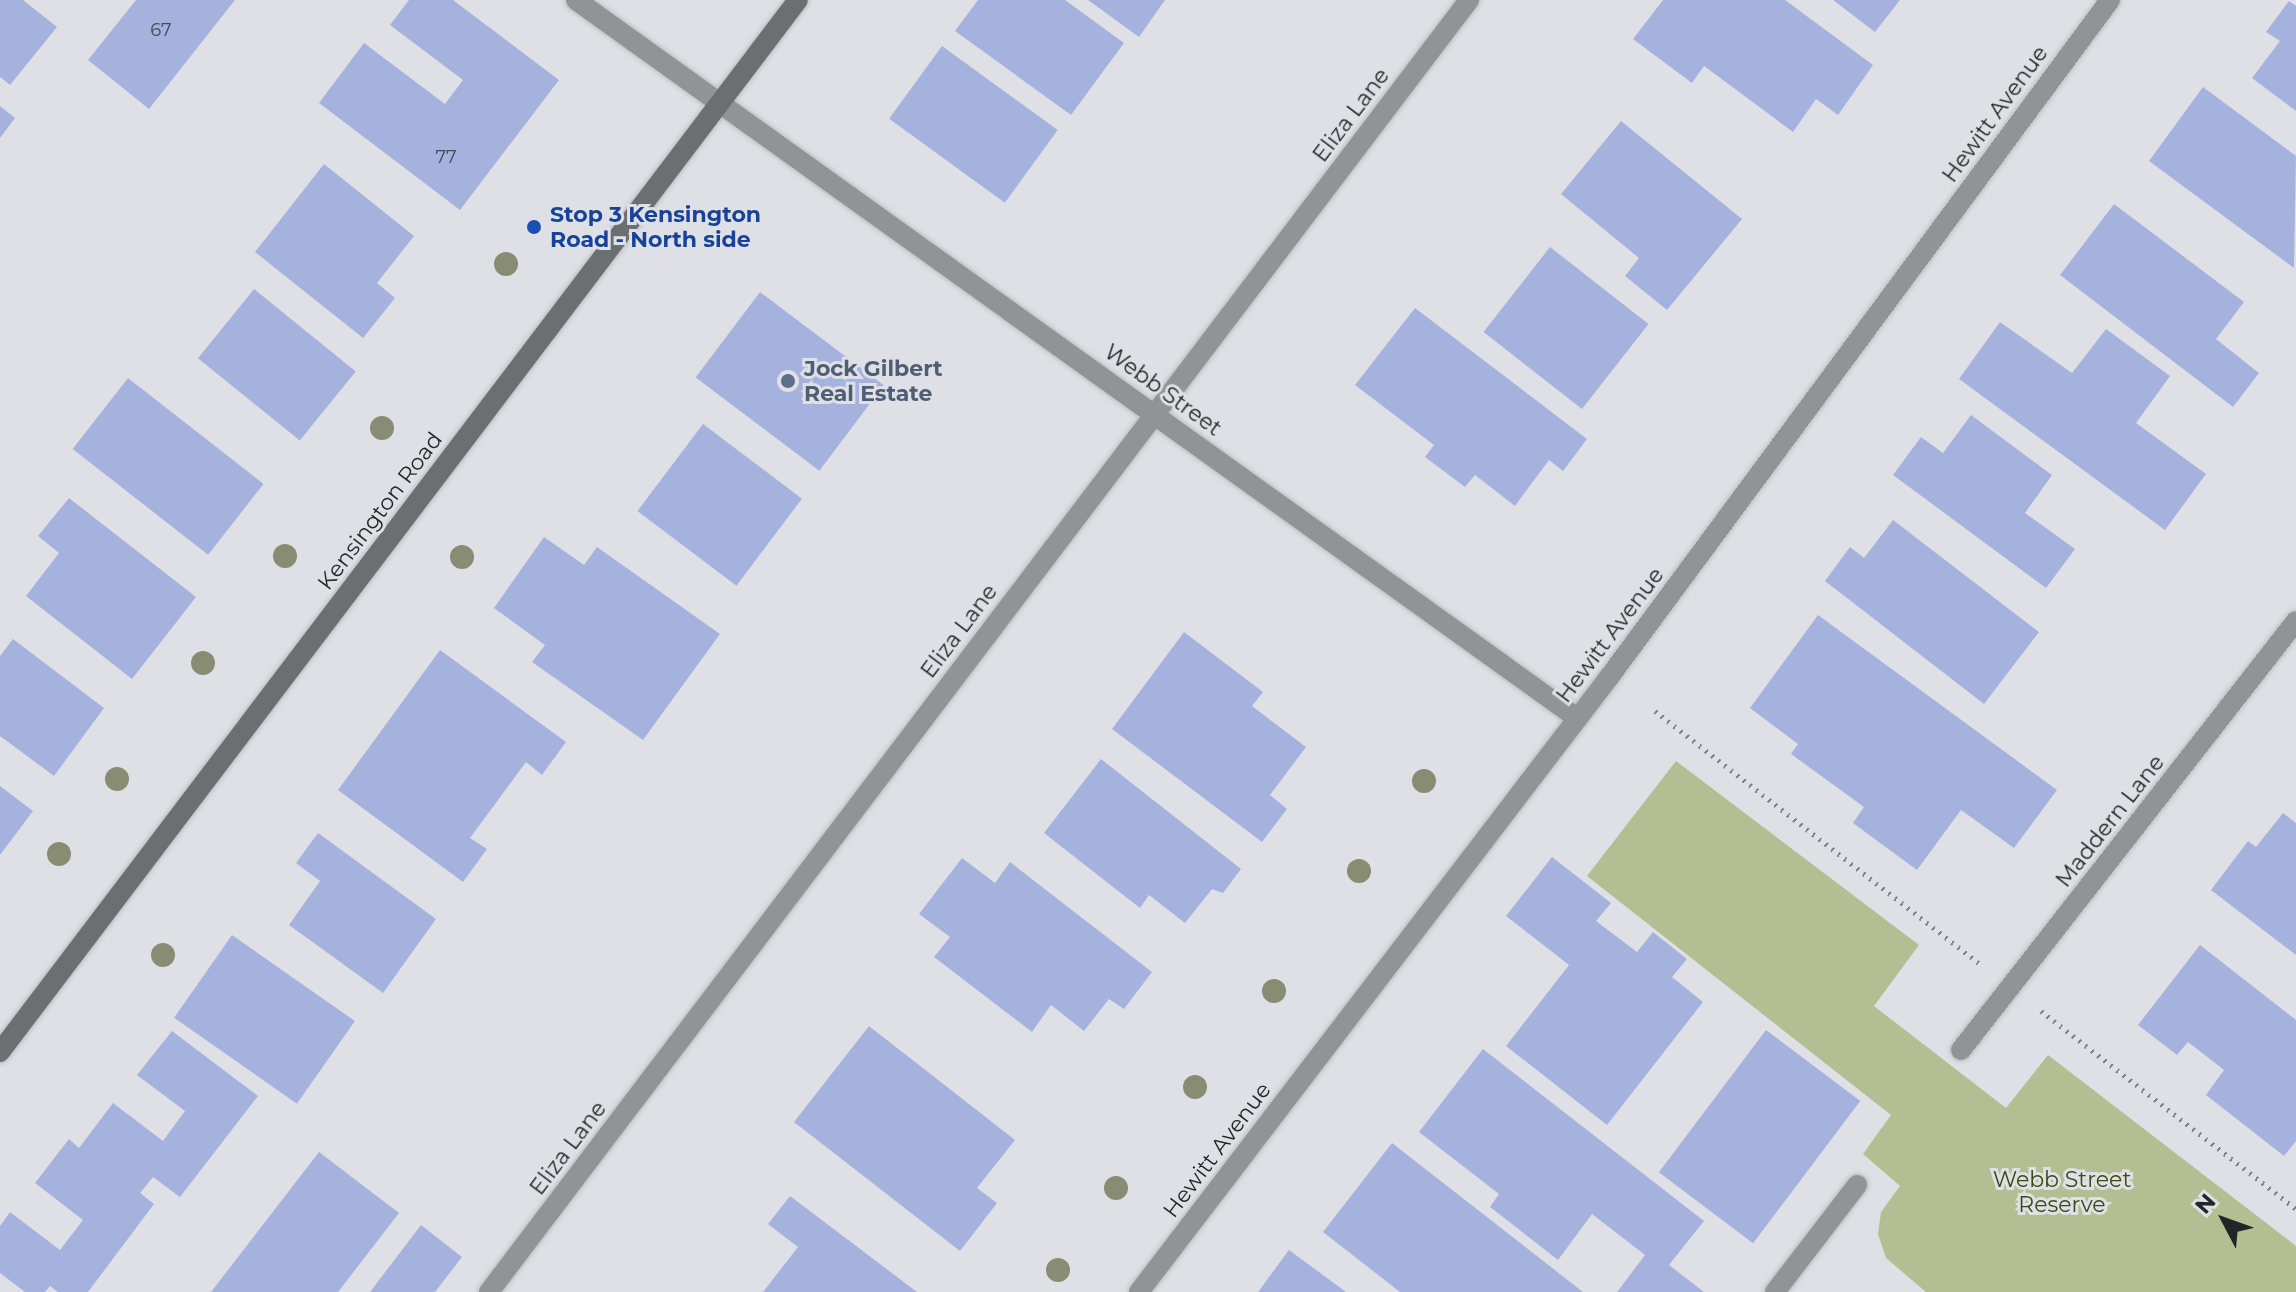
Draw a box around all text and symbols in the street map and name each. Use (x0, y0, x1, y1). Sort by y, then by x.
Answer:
house number: 67 (150, 19, 172, 41)
street label: Hewitt Avenue (1937, 41, 2053, 187)
street label: Eliza Lane (1307, 63, 1395, 167)
house number: 77 (435, 146, 457, 168)
place label: Stop 3 Kensington Road - North side (550, 201, 761, 252)
marker: Stop 3 Kensington Road - North side (525, 218, 543, 236)
street label: Webb Street (1099, 339, 1227, 441)
place label: Jock Gilbert Real Estate (804, 355, 943, 406)
marker: Jock Gilbert Real Estate (779, 372, 797, 390)
street label: Kensington Road (312, 427, 448, 595)
street label: Hewitt Avenue (1551, 562, 1669, 708)
street label: Eliza Lane (915, 579, 1003, 683)
street label: Maddern Lane (2050, 750, 2170, 892)
street label: Hewitt Avenue (1158, 1077, 1276, 1223)
street label: Eliza Lane (524, 1096, 612, 1200)
park label: Webb Street Reserve (1993, 1166, 2131, 1218)
north arrow (2184, 1180, 2264, 1260)
text: N (2189, 1188, 2222, 1219)

